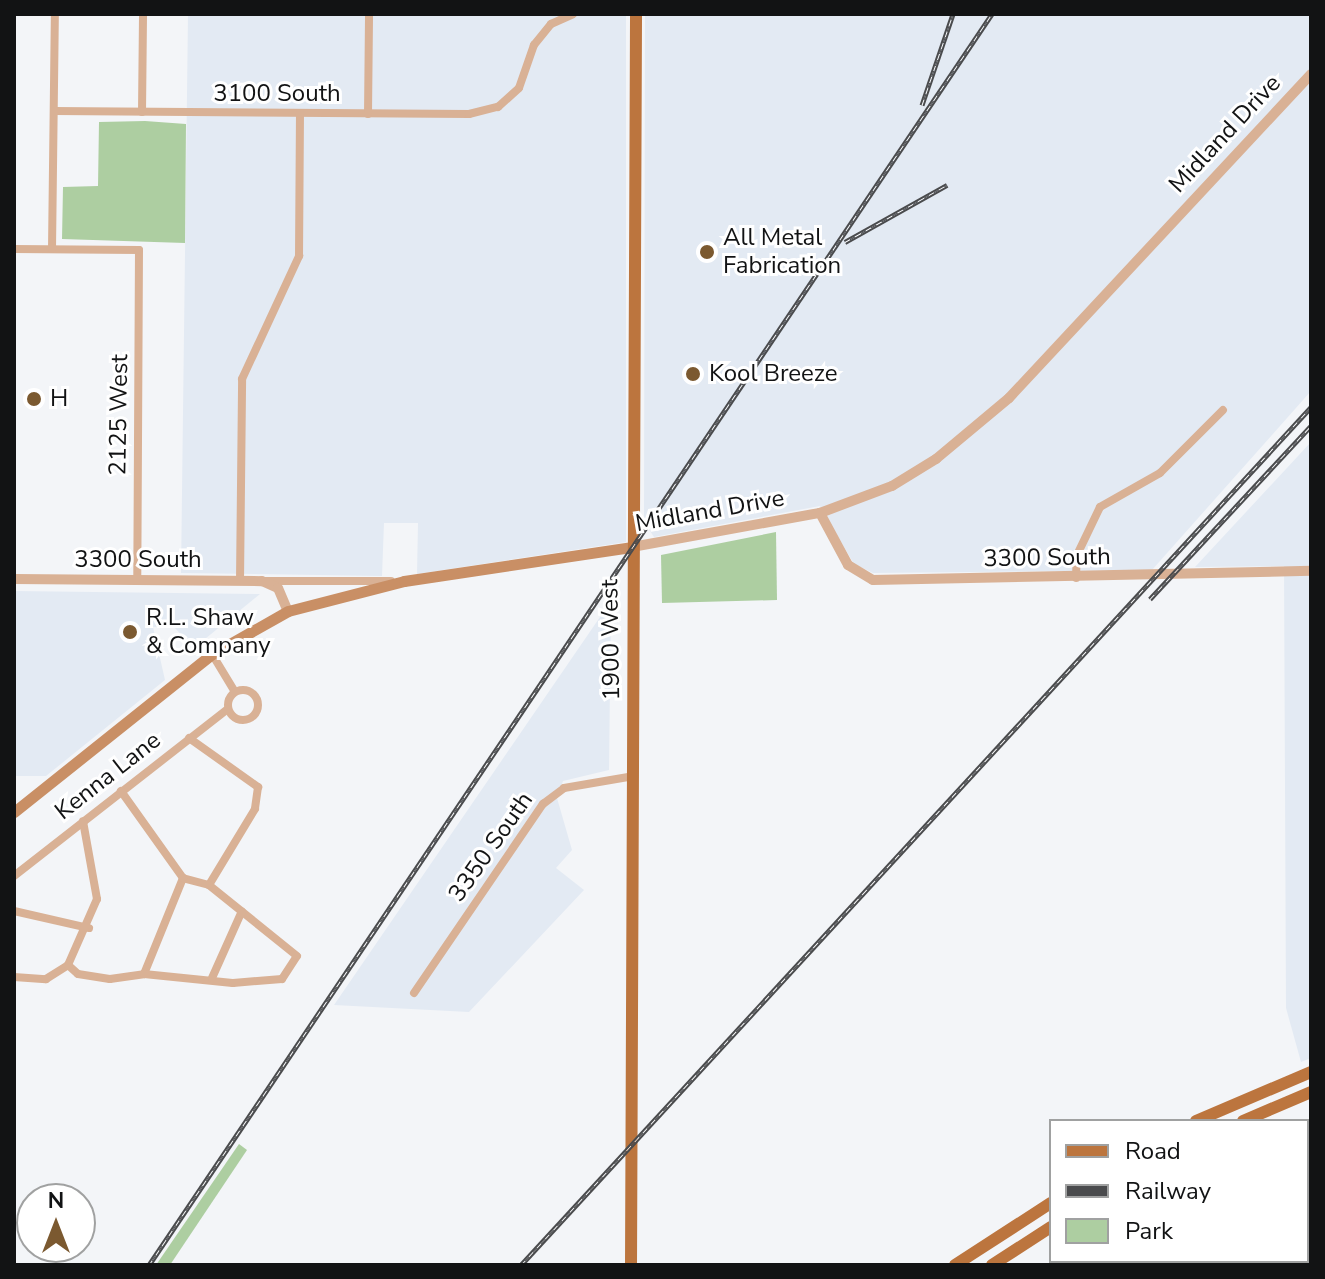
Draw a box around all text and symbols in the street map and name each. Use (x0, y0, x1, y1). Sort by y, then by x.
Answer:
street label: Midland Drive (1163, 69, 1287, 199)
street label: 3100 South (213, 80, 341, 108)
place label: All Metal Fabrication (723, 224, 841, 280)
marker: All Metal Fabrication (698, 243, 716, 261)
street label: 2125 West (104, 354, 134, 476)
place label: Kool Breeze (709, 360, 837, 388)
marker: Kool Breeze (684, 365, 702, 383)
place label: H (50, 385, 68, 413)
marker: H (25, 390, 43, 408)
street label: Midland Drive (633, 484, 787, 538)
street label: 3300 South (983, 542, 1111, 574)
street label: 3300 South (74, 546, 202, 574)
street label: 1900 West (596, 579, 626, 701)
place label: R.L. Shaw & Company (146, 604, 271, 660)
marker: R.L. Shaw & Company (121, 623, 139, 641)
street label: Kenna Lane (50, 726, 166, 826)
street label: 3350 South (443, 787, 539, 907)
legend (1049, 1119, 1309, 1263)
text: Road (1125, 1135, 1181, 1167)
text: Railway (1125, 1175, 1211, 1207)
north arrow (16, 1183, 96, 1263)
text: N (48, 1186, 64, 1216)
text: Park (1125, 1215, 1173, 1247)

